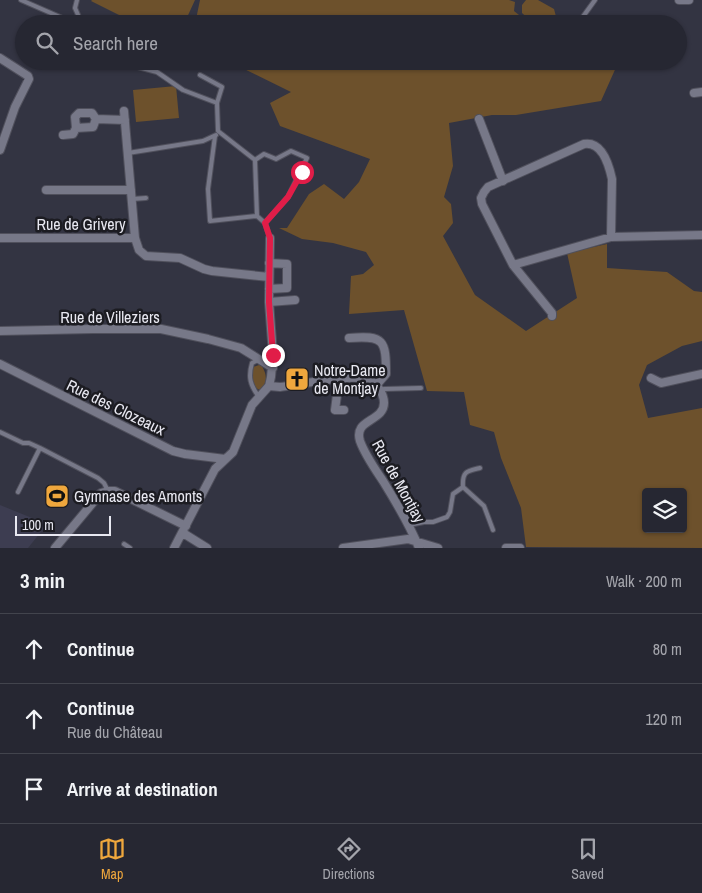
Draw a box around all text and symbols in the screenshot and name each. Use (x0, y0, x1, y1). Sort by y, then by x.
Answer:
search box (15, 15, 687, 70)
icon: search (33, 29, 61, 57)
text: Search here (73, 30, 158, 56)
route start (291, 161, 314, 184)
street label: Rue de Grivery (37, 213, 126, 235)
street label: Rue de Villeziers (60, 306, 160, 328)
route end (262, 344, 285, 367)
place label: Notre-Dame de Montjay (314, 359, 385, 399)
church icon: Notre-Dame de Montjay (284, 366, 310, 392)
street label: Rue des Clozeaux (63, 374, 169, 441)
street label: Rue de Montjay (367, 435, 431, 527)
sports icon: Gymnase des Amonts (44, 483, 70, 509)
place label: Gymnase des Amonts (74, 485, 202, 507)
map controls (642, 488, 687, 533)
button: layers (642, 488, 687, 533)
scale bar (15, 513, 111, 536)
text: 100 m (22, 516, 54, 534)
text: 3 min (20, 566, 65, 595)
text: Walk · 200 m (606, 570, 682, 592)
icon: ahead (20, 635, 48, 663)
text: Continue (67, 636, 135, 662)
text: 80 m (653, 638, 682, 660)
text: Continue (67, 695, 135, 721)
icon: ahead (20, 705, 48, 733)
text: 120 m (646, 708, 682, 730)
text: Rue du Château (67, 721, 163, 743)
icon: arrive (20, 775, 48, 803)
text: Arrive at destination (67, 776, 218, 802)
tab: Map (98, 835, 126, 883)
tab: Directions (323, 835, 375, 883)
tab: Saved (571, 835, 604, 883)

